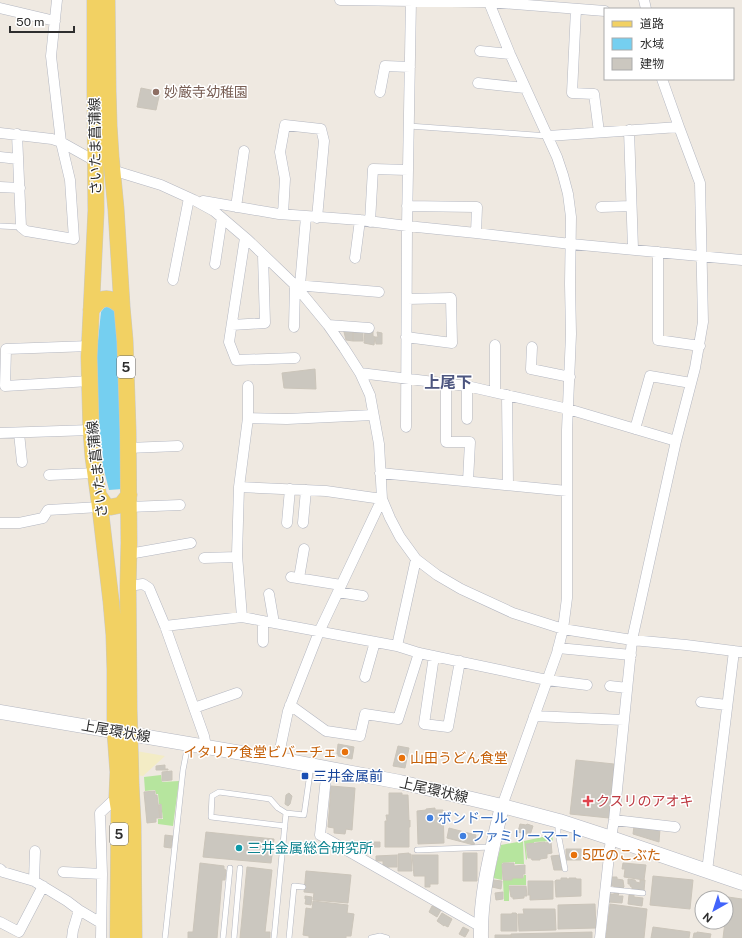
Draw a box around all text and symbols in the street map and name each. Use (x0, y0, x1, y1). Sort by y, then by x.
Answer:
scale bar (10, 8, 74, 34)
legend (604, 8, 734, 80)
text: 50 m (16, 15, 44, 29)
text: 道路 (640, 17, 664, 31)
text: 水域 (640, 37, 664, 51)
text: 建物 (640, 57, 664, 71)
place label: 妙厳寺幼稚園 (164, 84, 248, 100)
marker: 妙厳寺幼稚園 (151, 87, 161, 97)
street label: さいたま菖蒲線 (86, 97, 104, 195)
road number: 5 (117, 356, 135, 378)
district label: 上尾下 (424, 373, 472, 392)
street label: さいたま菖蒲線 (84, 420, 110, 518)
street label: 上尾環状線 (80, 717, 152, 745)
place label: イタリア食堂ビバーチェ (184, 744, 337, 760)
marker: イタリア食堂ビバーチェ (340, 747, 350, 757)
place label: 山田うどん食堂 (410, 750, 508, 766)
marker: 山田うどん食堂 (397, 753, 407, 763)
place label: 三井金属前 (313, 768, 383, 784)
marker: 三井金属前 (300, 771, 310, 781)
street label: 上尾環状線 (398, 774, 470, 806)
place label: クスリのアオキ (596, 793, 694, 809)
marker: クスリのアオキ (583, 796, 593, 806)
place label: ボンドール (438, 810, 508, 826)
marker: ボンドール (425, 813, 435, 823)
road number: 5 (110, 823, 128, 845)
place label: ファミリーマート (471, 828, 583, 844)
marker: ファミリーマート (458, 831, 468, 841)
place label: 三井金属総合研究所 (247, 840, 373, 856)
marker: 三井金属総合研究所 (234, 843, 244, 853)
place label: 5匹のこぶた (582, 847, 661, 863)
marker: 5匹のこぶた (569, 850, 579, 860)
north arrow (694, 890, 734, 930)
text: N (701, 910, 715, 925)

